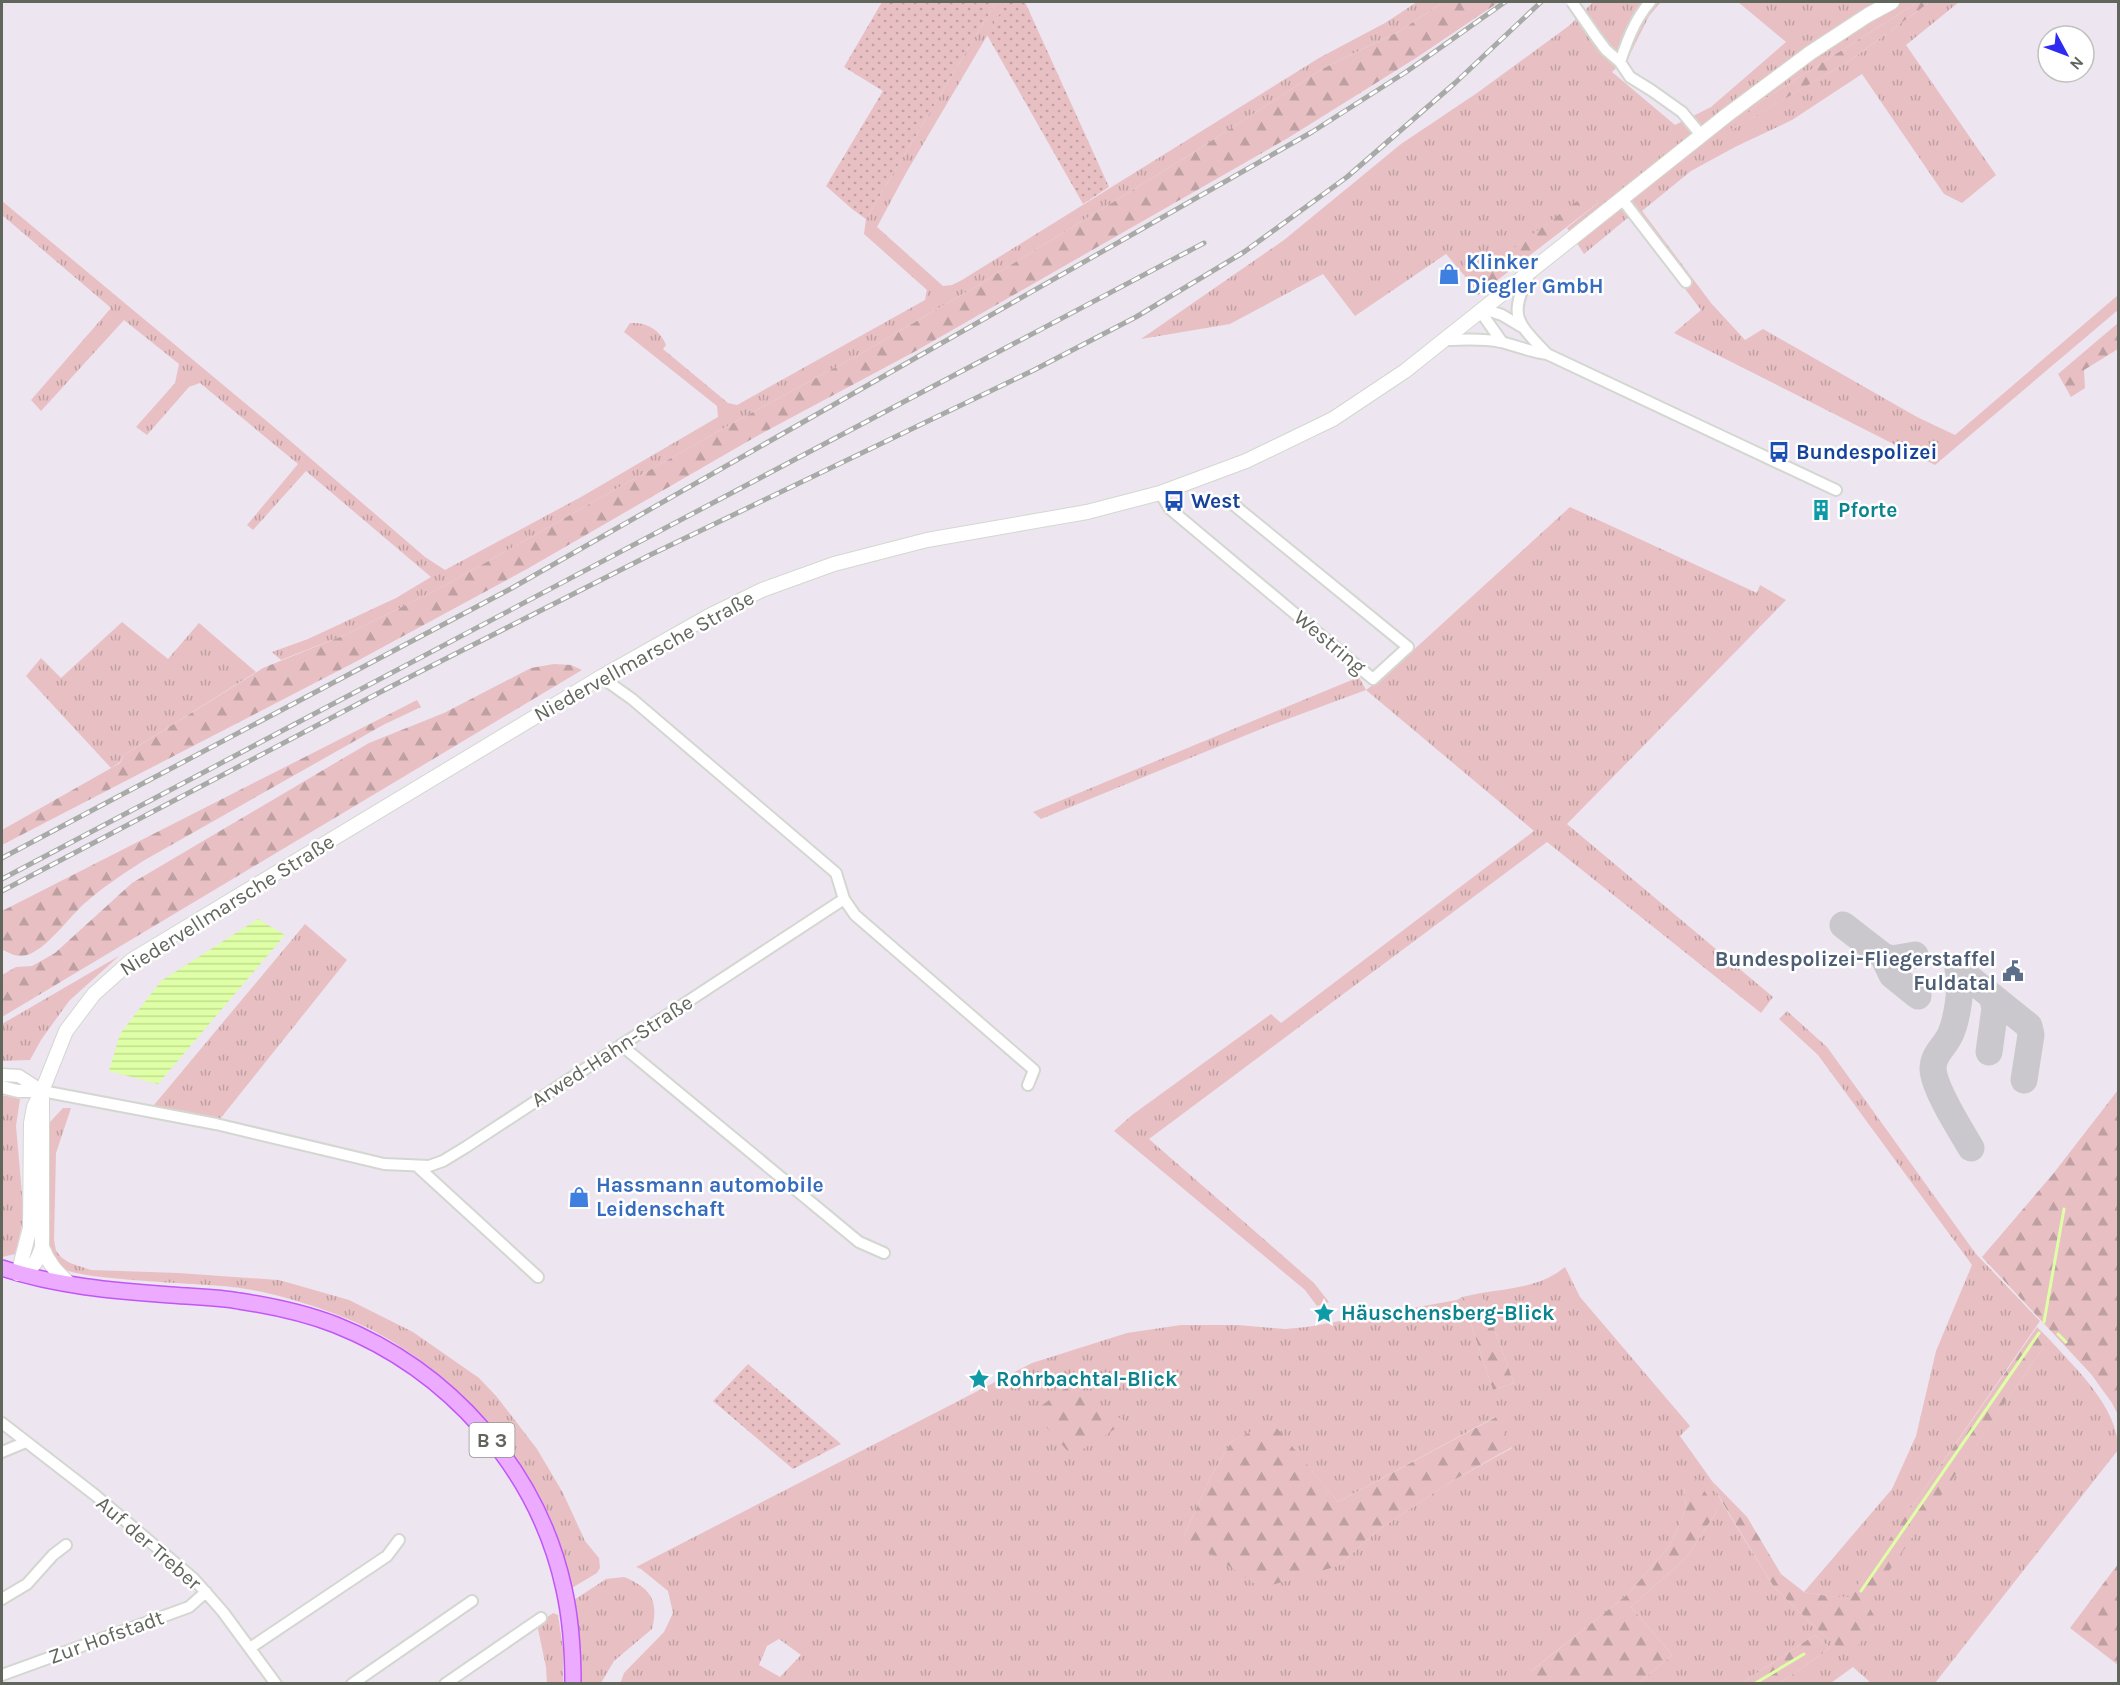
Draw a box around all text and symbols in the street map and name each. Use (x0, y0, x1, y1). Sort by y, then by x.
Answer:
north arrow (2036, 24, 2096, 84)
text: N (2066, 53, 2088, 74)
place label: Klinker Diegler GmbH (1466, 250, 1604, 298)
shop icon: Klinker Diegler GmbH (1437, 262, 1461, 286)
bus stop icon: Bundespolizei (1767, 440, 1791, 464)
place label: Bundespolizei (1796, 440, 1937, 464)
bus stop icon: West (1162, 489, 1186, 513)
place label: West (1191, 489, 1241, 513)
building icon: Pforte (1809, 498, 1833, 522)
place label: Pforte (1838, 498, 1897, 522)
street label: Niedervellmarsche Straße (530, 585, 758, 727)
street label: Westring (1289, 605, 1371, 679)
street label: Niedervellmarsche Straße (116, 829, 338, 981)
place label: Bundespolizei-Fliegerstaffel Fuldatal (1715, 947, 1996, 995)
public building icon: Bundespolizei-Fliegerstaffel Fuldatal (2001, 959, 2025, 983)
street label: Arwed-Hahn-Straße (527, 990, 697, 1112)
place label: Hassmann automobile Leidenschaft (596, 1173, 824, 1221)
shop icon: Hassmann automobile Leidenschaft (567, 1185, 591, 1209)
place icon: Häuschensberg-Blick (1312, 1301, 1336, 1325)
place label: Häuschensberg-Blick (1341, 1301, 1555, 1325)
place icon: Rohrbachtal-Blick (967, 1367, 991, 1391)
place label: Rohrbachtal-Blick (996, 1367, 1178, 1391)
road number: B 3 (470, 1423, 514, 1457)
street label: Auf der Treber (92, 1491, 207, 1595)
street label: Zur Hofstadt (45, 1605, 167, 1669)

